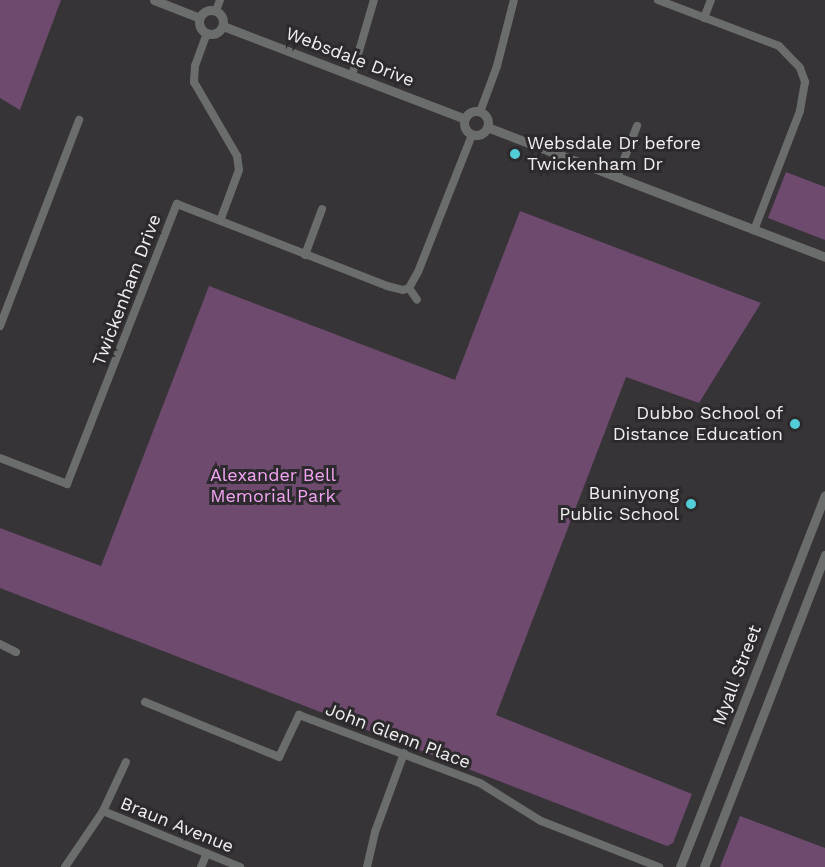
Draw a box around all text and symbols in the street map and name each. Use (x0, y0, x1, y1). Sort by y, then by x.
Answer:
street label: Websdale Drive (283, 23, 417, 91)
place label: Websdale Dr before Twickenham Dr (527, 133, 701, 176)
marker: Websdale Dr before Twickenham Dr (508, 147, 522, 161)
street label: Twickenham Drive (88, 211, 166, 369)
place label: Dubbo School of Distance Education (613, 403, 783, 446)
marker: Dubbo School of Distance Education (788, 417, 802, 431)
park label: Alexander Bell Memorial Park (210, 465, 336, 508)
place label: Buninyong Public School (559, 483, 679, 526)
marker: Buninyong Public School (684, 497, 698, 511)
street label: Myall Street (708, 622, 766, 728)
street label: John Glenn Place (322, 698, 474, 774)
street label: Braun Avenue (117, 792, 237, 858)

